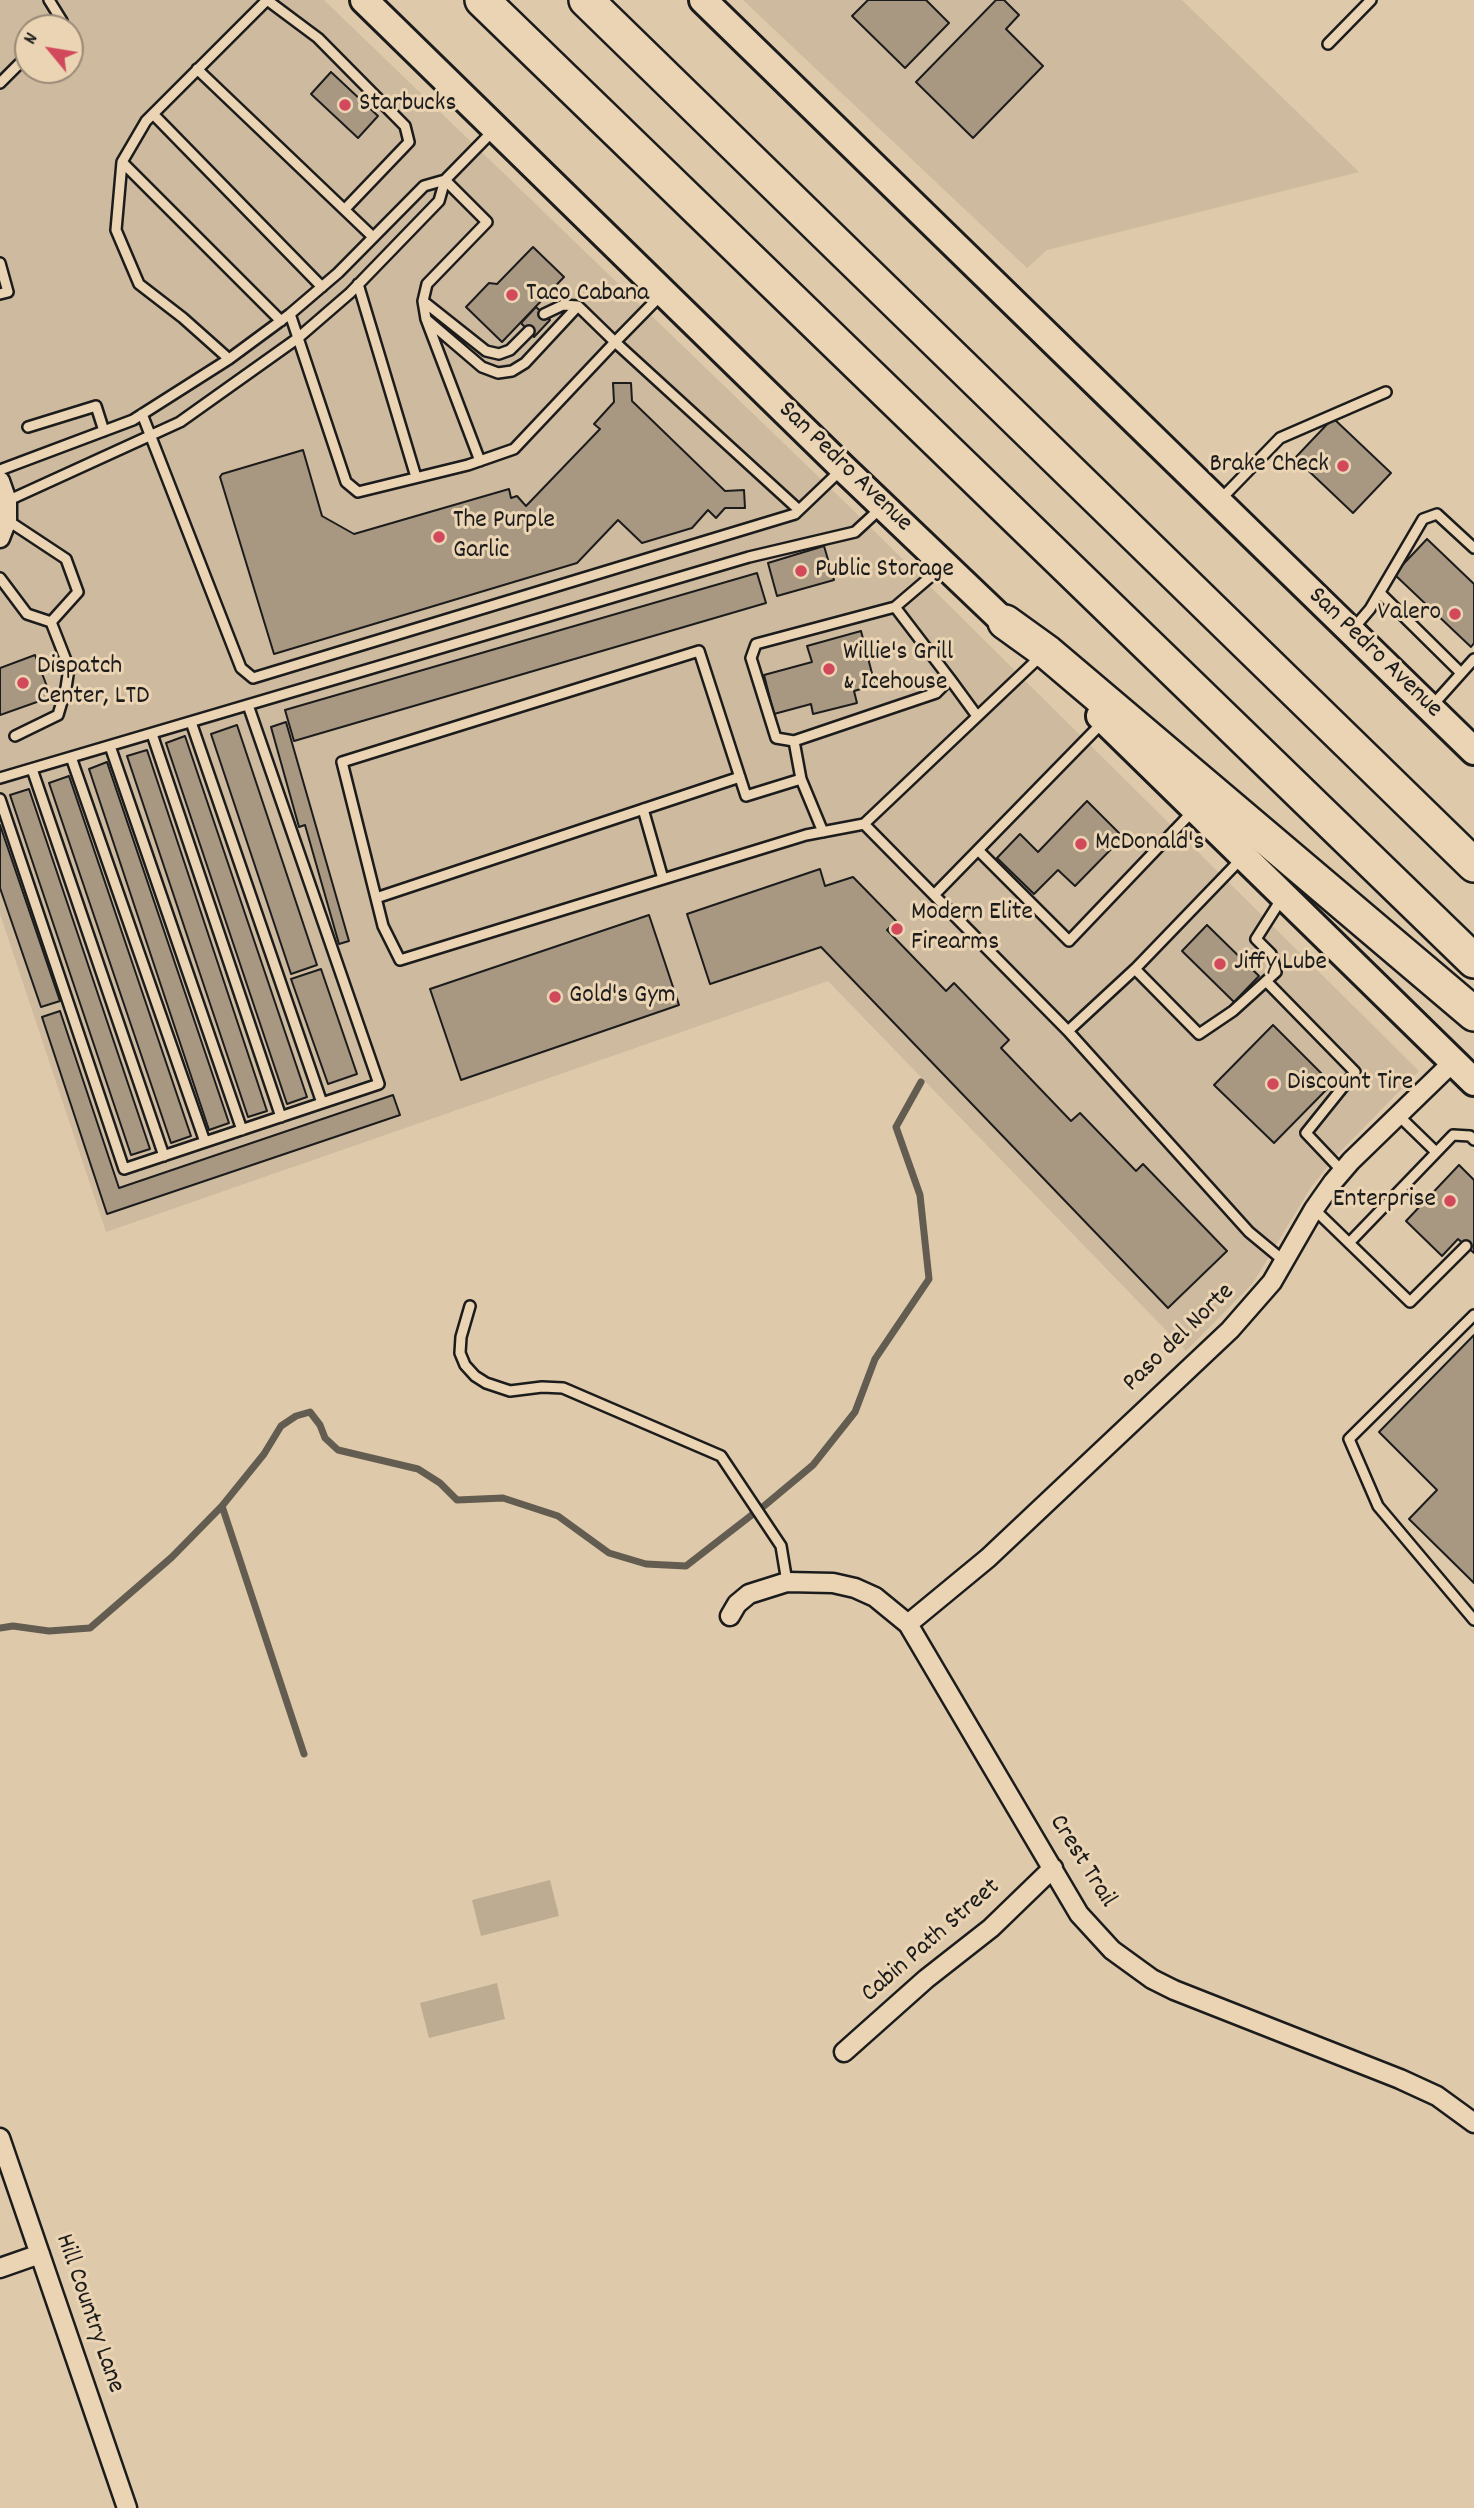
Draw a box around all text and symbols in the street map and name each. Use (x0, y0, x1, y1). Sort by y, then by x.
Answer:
north arrow (14, 14, 84, 84)
text: N (18, 28, 46, 50)
place label: Starbucks (359, 89, 456, 121)
marker: Starbucks (337, 97, 353, 113)
place label: Taco Cabana (526, 279, 649, 311)
marker: Taco Cabana (504, 287, 520, 303)
street label: San Pedro Avenue (770, 396, 918, 540)
place label: Brake Check (1209, 450, 1329, 482)
marker: Brake Check (1335, 458, 1351, 474)
place label: The Purple Garlic (453, 506, 555, 568)
marker: The Purple Garlic (431, 529, 447, 545)
place label: Public Storage (815, 555, 954, 587)
marker: Public Storage (793, 563, 809, 579)
street label: San Pedro Avenue (1300, 582, 1448, 726)
place label: Valero (1377, 598, 1441, 630)
marker: Valero (1447, 606, 1463, 622)
place label: Willie's Grill & Icehouse (843, 638, 953, 700)
place label: Dispatch Center, LTD (37, 652, 149, 714)
marker: Willie's Grill & Icehouse (821, 661, 837, 677)
marker: Dispatch Center, LTD (15, 675, 31, 691)
place label: McDonald's (1095, 828, 1204, 860)
marker: McDonald's (1073, 836, 1089, 852)
place label: Modern Elite Firearms (911, 898, 1033, 960)
marker: Modern Elite Firearms (889, 921, 905, 937)
place label: Jiffy Lube (1234, 948, 1327, 980)
marker: Jiffy Lube (1212, 956, 1228, 972)
place label: Gold's Gym (569, 981, 676, 1013)
marker: Gold's Gym (547, 989, 563, 1005)
place label: Discount Tire (1287, 1068, 1413, 1100)
marker: Discount Tire (1265, 1076, 1281, 1092)
place label: Enterprise (1333, 1185, 1436, 1217)
marker: Enterprise (1442, 1193, 1458, 1209)
street label: Paso del Norte (1118, 1278, 1242, 1400)
street label: Crest Trail (1040, 1810, 1122, 1914)
street label: Cabin Path Street (856, 1873, 1008, 2011)
street label: Hill Country Lane (46, 2230, 130, 2398)

